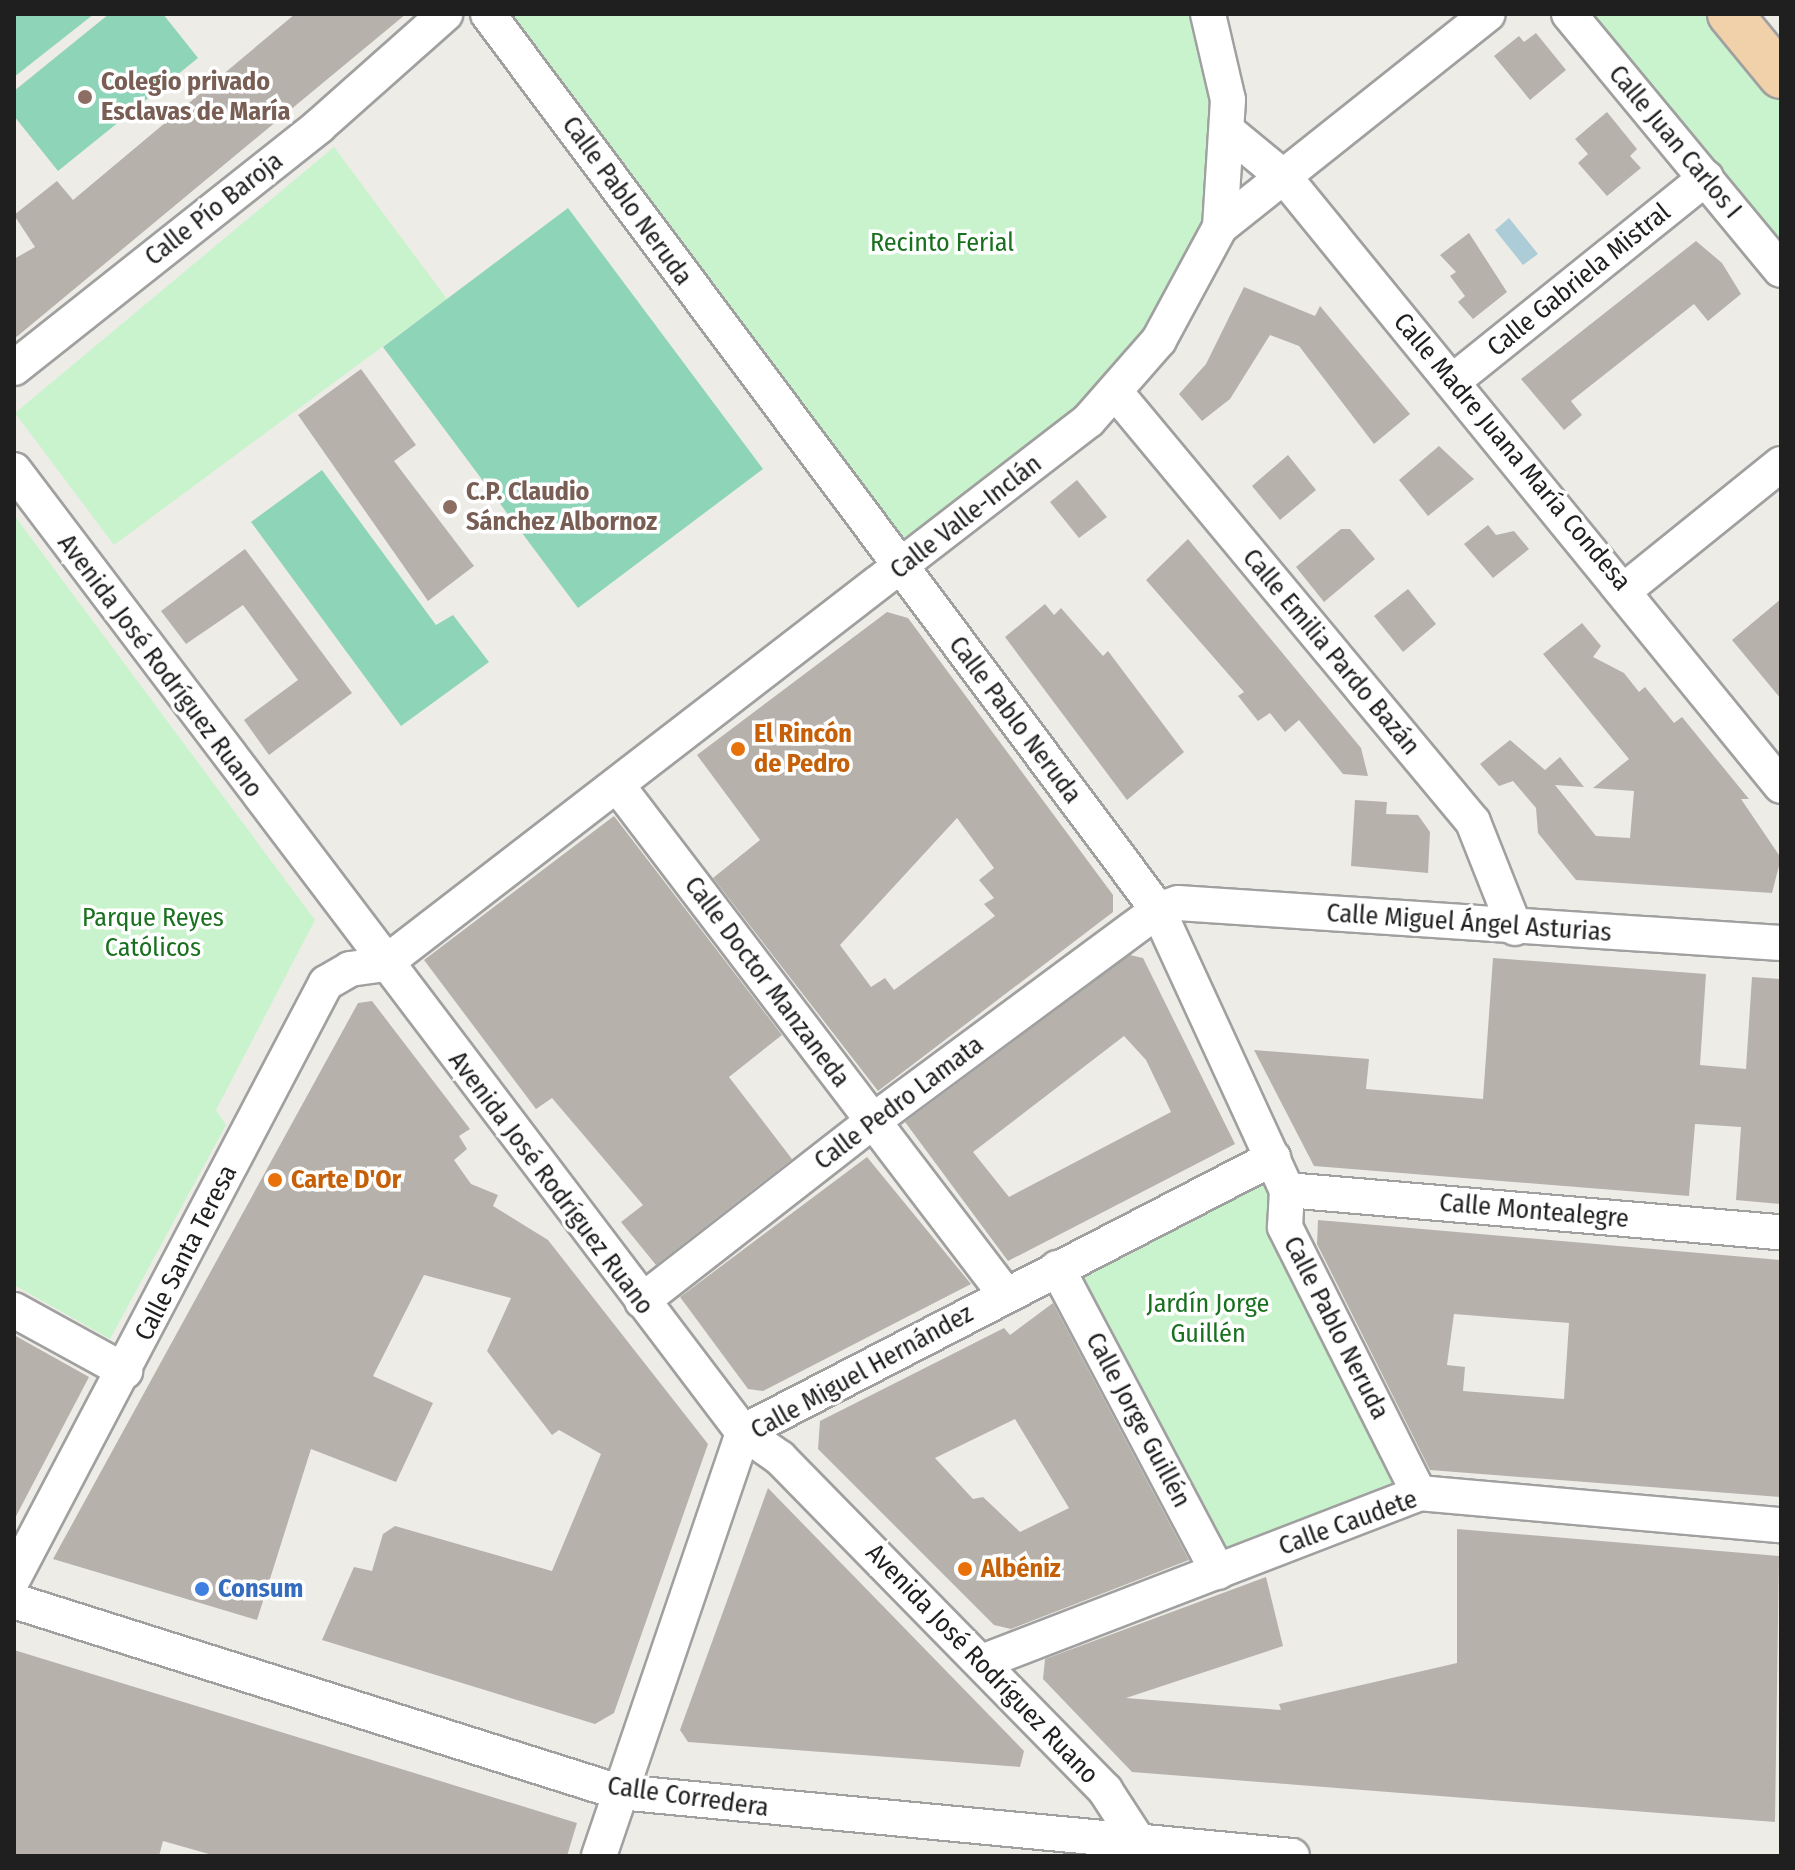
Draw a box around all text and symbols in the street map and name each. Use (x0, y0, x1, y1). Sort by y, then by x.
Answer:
street label: Calle Juan Carlos I (1602, 59, 1748, 225)
place label: Colegio privado Esclavas de María (101, 66, 290, 128)
marker: Colegio privado Esclavas de María (76, 88, 94, 106)
street label: Calle Pablo Neruda (555, 110, 699, 292)
street label: Calle Pío Baroja (139, 146, 289, 272)
street label: Calle Gabriela Mistral (1481, 197, 1677, 363)
park label: Recinto Ferial (870, 227, 1014, 259)
street label: Calle Madre Juana María Condesa (1387, 307, 1637, 597)
street label: Calle Valle-Inclán (884, 448, 1048, 586)
place label: C.P. Claudio Sánchez Albornoz (466, 476, 657, 538)
marker: C.P. Claudio Sánchez Albornoz (441, 498, 459, 516)
street label: Avenida José Rodríguez Ruano (51, 528, 269, 804)
street label: Calle Emilia Pardo Bazán (1236, 543, 1426, 761)
street label: Calle Pablo Neruda (942, 630, 1088, 810)
place label: El Rincón de Pedro (754, 718, 852, 780)
marker: El Rincón de Pedro (729, 740, 747, 758)
street label: Calle Doctor Manzaneda (678, 871, 856, 1093)
street label: Calle Miguel Ángel Asturias (1325, 897, 1613, 949)
park label: Parque Reyes Católicos (82, 902, 224, 964)
street label: Calle Pedro Lamata (808, 1029, 990, 1177)
street label: Avenida José Rodríguez Ruano (442, 1045, 660, 1321)
street label: Calle Santa Teresa (128, 1160, 244, 1346)
place label: Carte D'Or (291, 1164, 401, 1196)
marker: Carte D'Or (266, 1171, 284, 1189)
street label: Calle Montealegre (1438, 1187, 1630, 1235)
street label: Calle Pablo Neruda (1276, 1231, 1396, 1425)
park label: Jardín Jorge Guillén (1147, 1288, 1269, 1350)
street label: Calle Miguel Hernández (746, 1298, 978, 1446)
street label: Calle Jorge Guillén (1079, 1327, 1197, 1513)
street label: Calle Caudete (1275, 1484, 1421, 1562)
street label: Avenida José Rodríguez Ruano (859, 1538, 1105, 1790)
place label: Albéniz (981, 1553, 1061, 1585)
marker: Albéniz (956, 1560, 974, 1578)
place label: Consum (218, 1573, 303, 1605)
marker: Consum (193, 1580, 211, 1598)
street label: Calle Corredera (605, 1770, 771, 1824)

